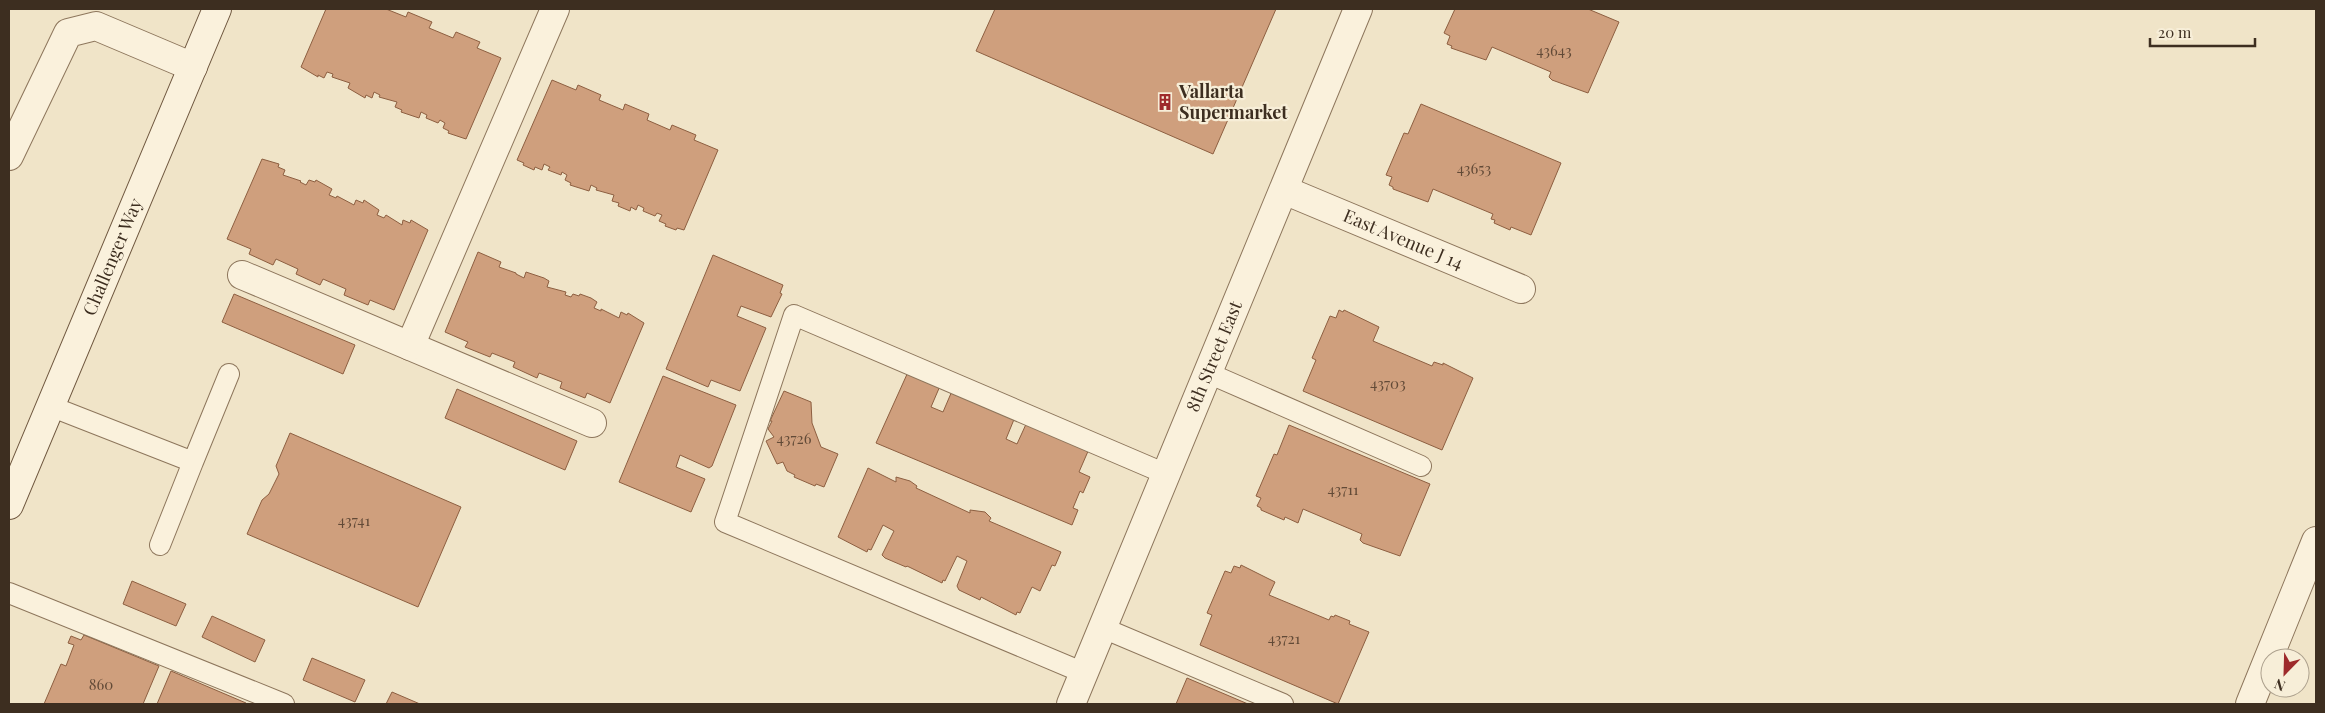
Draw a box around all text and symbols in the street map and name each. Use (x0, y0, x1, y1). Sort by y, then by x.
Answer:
scale bar (2150, 15, 2255, 47)
text: 20 m (2158, 22, 2192, 42)
house number: 43643 (1536, 40, 1572, 60)
place label: Vallarta Supermarket (1178, 79, 1288, 124)
building icon: Vallarta Supermarket (1155, 92, 1175, 112)
house number: 43653 (1457, 158, 1492, 178)
street label: Challenger Way (77, 194, 147, 319)
street label: East Avenue J 14 (1340, 203, 1467, 275)
street label: 8th Street East (1180, 297, 1247, 415)
house number: 43703 (1370, 373, 1406, 393)
house number: 43726 (777, 428, 812, 448)
house number: 43711 (1327, 479, 1359, 499)
house number: 43741 (338, 510, 371, 530)
house number: 43721 (1268, 628, 1301, 648)
north arrow (2260, 648, 2310, 698)
house number: 860 (89, 674, 113, 694)
text: N (2271, 675, 2288, 696)

